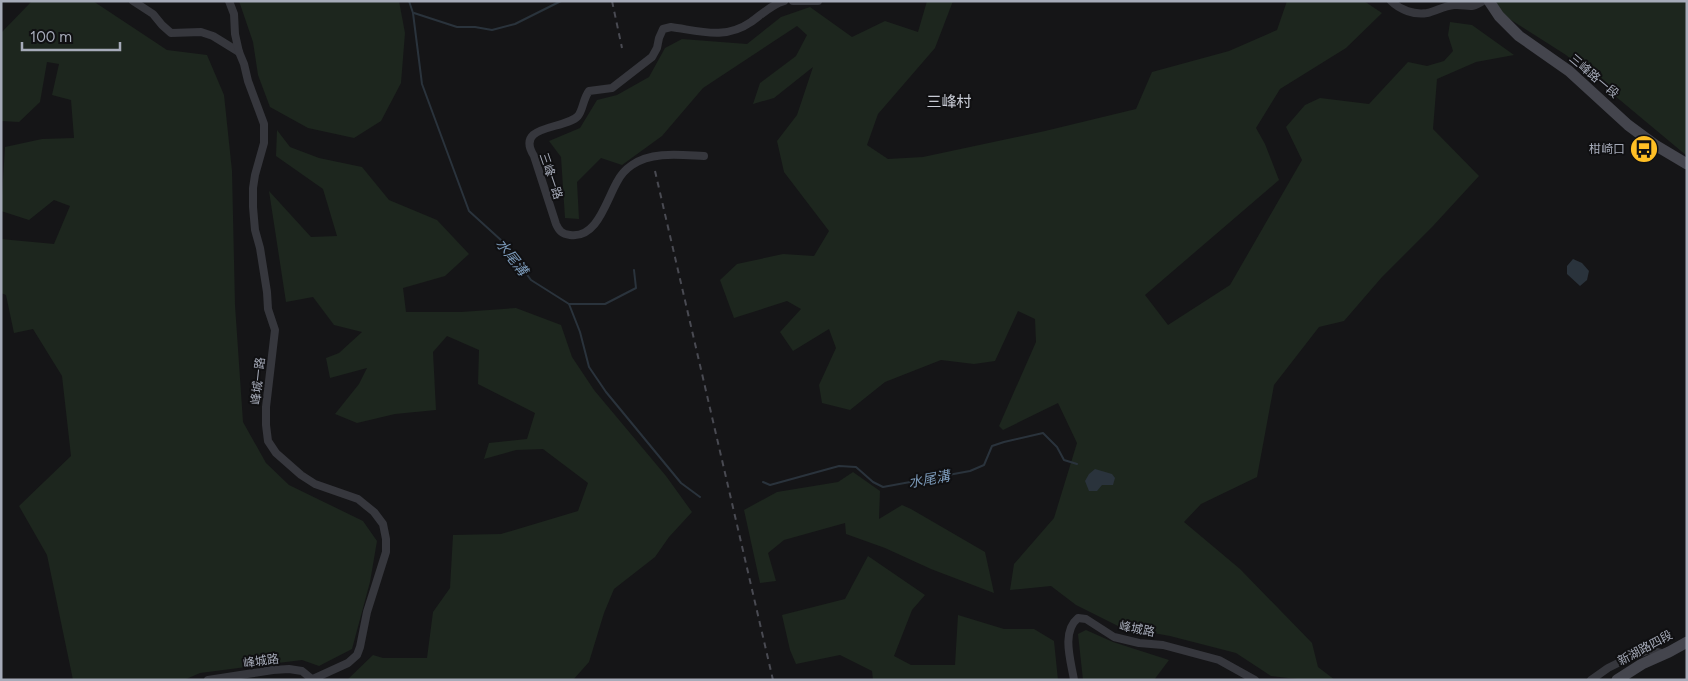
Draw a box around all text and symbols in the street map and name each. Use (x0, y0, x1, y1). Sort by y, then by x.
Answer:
scale bar (22, 20, 120, 52)
text: 100 m (30, 28, 72, 46)
street label: 三峰路一段 (1567, 51, 1621, 101)
district label: 三峰村 (926, 93, 972, 111)
bus stop icon: 柑崎口 (1629, 134, 1659, 164)
place label: 柑崎口 (1589, 142, 1625, 156)
street label: 三峰一路 (537, 151, 565, 201)
water label: 水尾溝 (492, 236, 532, 281)
street label: 峰城一路 (249, 356, 267, 406)
water label: 水尾溝 (907, 467, 953, 492)
street label: 峰城路 (1118, 619, 1156, 639)
street label: 新湖路四段 (1615, 628, 1675, 668)
street label: 峰城路 (242, 652, 280, 670)

